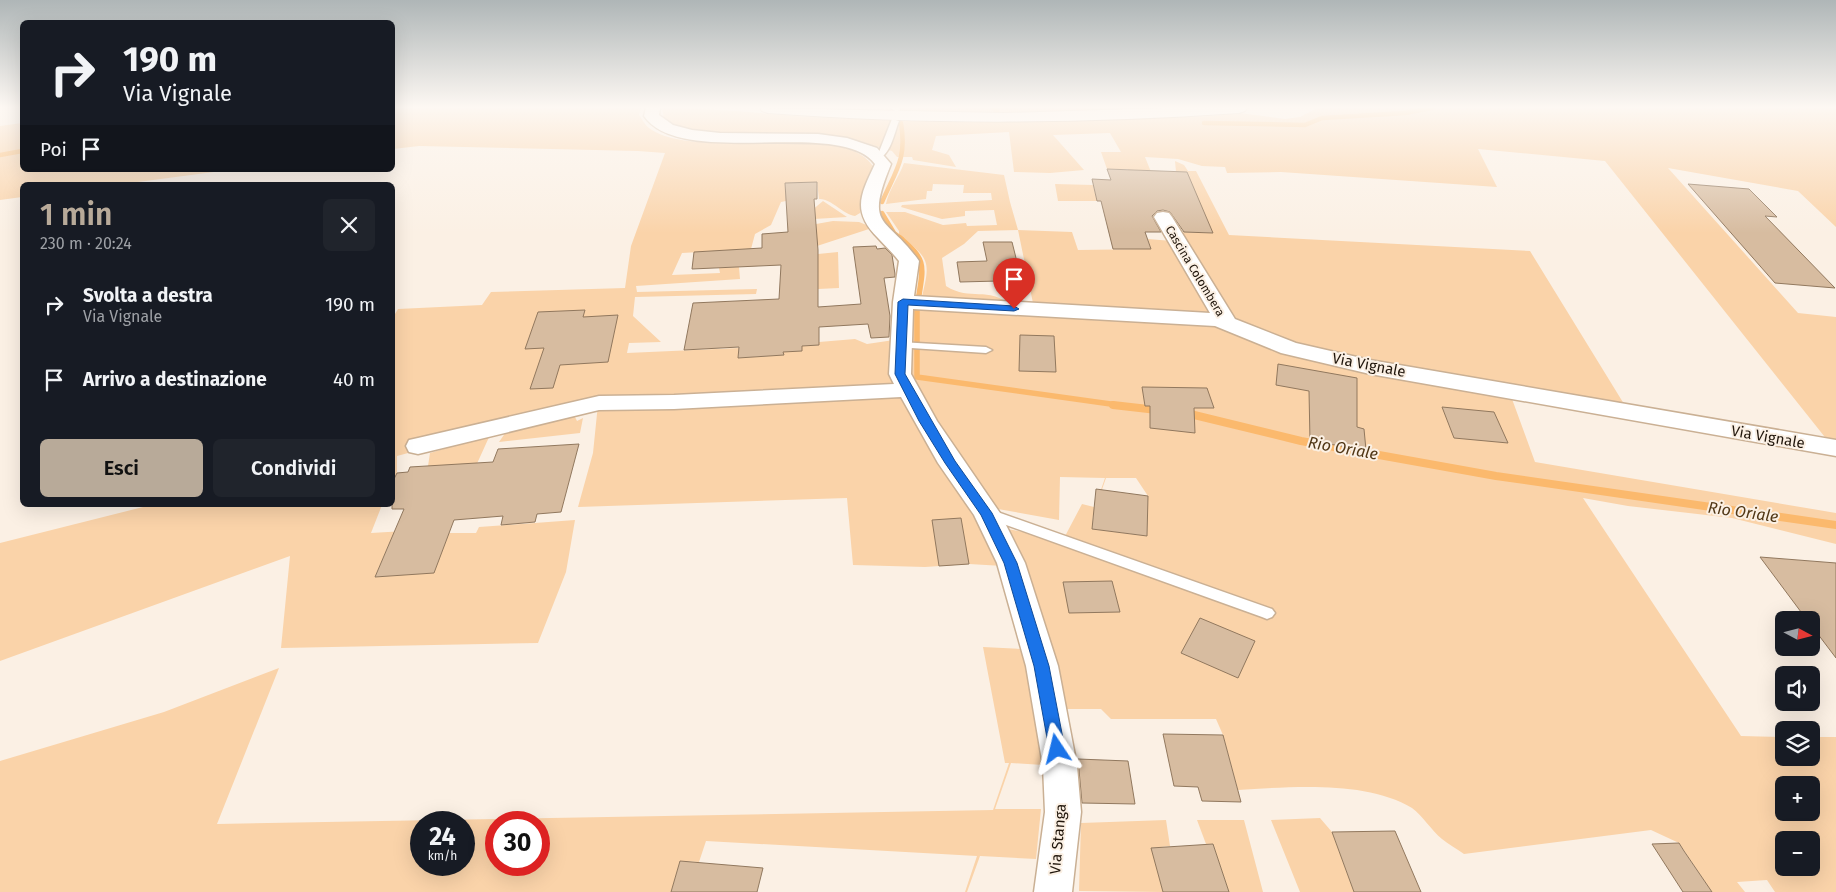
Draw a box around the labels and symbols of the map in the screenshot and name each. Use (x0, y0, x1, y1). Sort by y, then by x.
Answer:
street label: Cascina Colombera (1162, 223, 1228, 319)
pin (993, 258, 1035, 309)
street label: Via Vignale (1331, 349, 1407, 381)
street label: Via Vignale (1730, 422, 1806, 452)
water label: Rio Oriale (1306, 432, 1380, 464)
water label: Rio Oriale (1707, 498, 1779, 526)
north arrow (1775, 611, 1820, 656)
position arrow (1030, 722, 1082, 774)
street label: Via Stanga (1046, 803, 1070, 875)
speed limit sign: 30 (485, 811, 550, 876)

